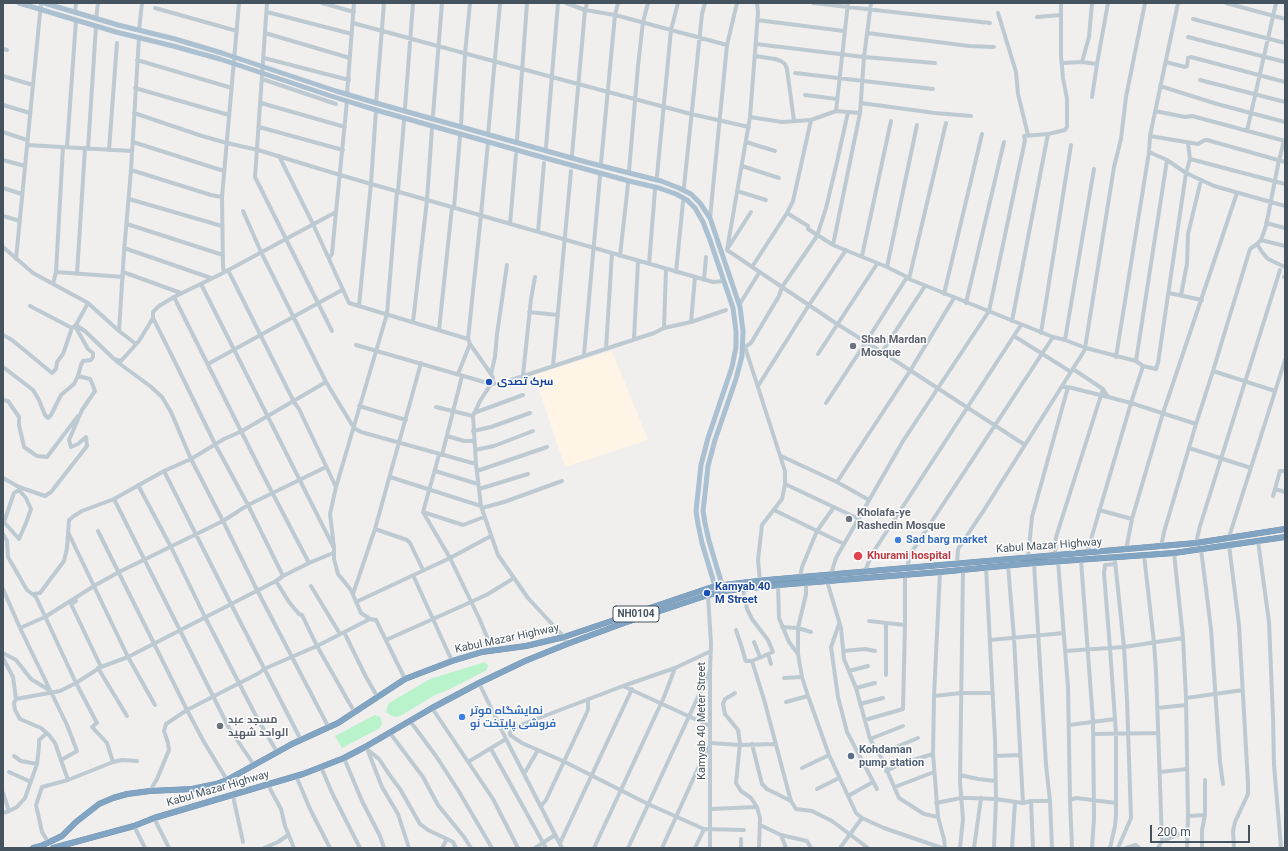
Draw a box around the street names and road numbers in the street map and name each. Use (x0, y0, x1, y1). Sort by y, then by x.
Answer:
street label: Kabul Mazar Highway (996, 536, 1102, 556)
road number: NH0104 (613, 606, 659, 622)
street label: Kabul Mazar Highway (454, 622, 560, 656)
street label: Kamyab 40 Meter Street (695, 662, 709, 780)
street label: Kabul Mazar Highway (165, 768, 271, 810)

